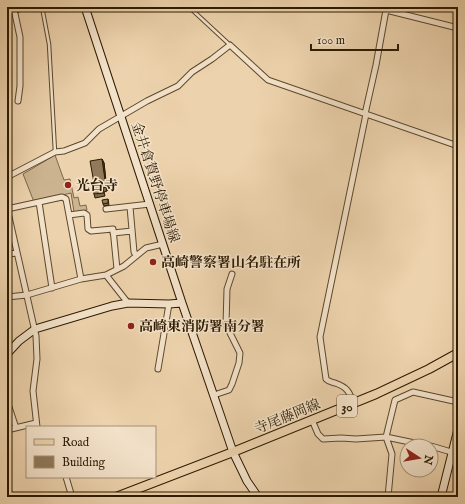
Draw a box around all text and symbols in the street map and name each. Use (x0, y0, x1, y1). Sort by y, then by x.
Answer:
scale bar (311, 26, 398, 52)
text: 100 m (317, 33, 345, 48)
street label: 金井倉賀野停車場線 (127, 120, 183, 245)
place label: 光台寺 (76, 177, 118, 195)
marker: 光台寺 (63, 180, 73, 190)
place label: 高崎警察署山名駐在所 (161, 254, 301, 272)
marker: 高崎警察署山名駐在所 (148, 257, 158, 267)
place label: 高崎東消防署南分署 (139, 318, 265, 336)
marker: 高崎東消防署南分署 (126, 321, 136, 331)
street label: 寺尾藤岡線 (252, 395, 323, 438)
road number: 30 (337, 395, 357, 417)
legend (26, 426, 156, 478)
text: Road (62, 435, 90, 450)
north arrow (399, 438, 439, 478)
text: N (420, 453, 436, 466)
text: Building (62, 455, 106, 470)

